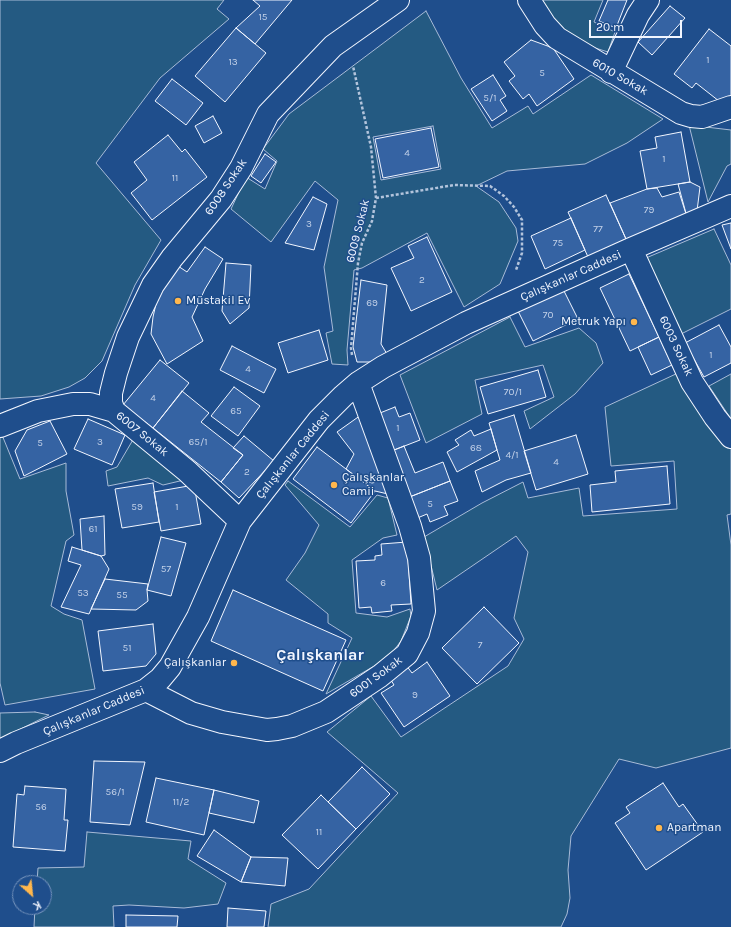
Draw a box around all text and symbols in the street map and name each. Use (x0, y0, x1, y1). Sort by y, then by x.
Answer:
house number: 15 (259, 11, 267, 23)
scale bar (591, 12, 684, 38)
text: 20 m (596, 20, 624, 34)
house number: 1 (706, 54, 710, 66)
street label: 6010 Sokak (590, 55, 650, 99)
house number: 13 (228, 56, 238, 68)
house number: 5 (539, 67, 545, 79)
house number: 5/1 (483, 92, 497, 104)
house number: 4 (404, 147, 410, 159)
house number: 1 (662, 153, 666, 165)
street label: 6008 Sokak (202, 156, 250, 218)
house number: 11 (172, 172, 178, 184)
street label: 6009 Sokak (343, 198, 373, 264)
house number: 79 (644, 204, 654, 216)
house number: 3 (306, 218, 312, 230)
house number: 77 (593, 223, 603, 235)
house number: 75 (553, 237, 563, 249)
street label: Çalışkanlar Caddesi (518, 247, 624, 305)
house number: 2 (419, 274, 425, 286)
place label: Müstakil Ev (186, 294, 250, 308)
marker: Müstakil Ev (173, 296, 183, 306)
house number: 69 (366, 297, 378, 309)
house number: 70 (543, 309, 553, 321)
street label: 6003 Sokak (656, 314, 696, 378)
place label: Metruk Yapı (561, 315, 626, 329)
marker: Metruk Yapı (629, 317, 639, 327)
house number: 1 (709, 349, 713, 361)
house number: 4 (245, 363, 251, 375)
house number: 70/1 (504, 386, 522, 398)
house number: 4 (150, 392, 156, 404)
house number: 65 (230, 405, 242, 417)
street label: 6007 Sokak (113, 408, 171, 460)
street label: Çalışkanlar Caddesi (253, 408, 333, 502)
house number: 1 (396, 422, 400, 434)
house number: 3 (97, 436, 103, 448)
house number: 65/1 (189, 436, 207, 448)
house number: 5 (37, 437, 43, 449)
house number: 68 (470, 442, 482, 454)
house number: 4/1 (505, 449, 519, 461)
house number: 4 (553, 456, 559, 468)
house number: 2 (244, 466, 250, 478)
place label: Çalışkanlar Camii (342, 471, 404, 499)
marker: Çalışkanlar Camii (329, 480, 339, 490)
house number: 5 (427, 498, 433, 510)
house number: 59 (131, 501, 143, 513)
house number: 1 (175, 501, 179, 513)
house number: 61 (88, 523, 98, 535)
house number: 57 (161, 563, 171, 575)
house number: 6 (380, 577, 386, 589)
house number: 53 (77, 587, 89, 599)
house number: 55 (116, 589, 128, 601)
house number: 7 (478, 639, 482, 651)
house number: 51 (123, 642, 131, 654)
district label: Çalışkanlar (276, 645, 364, 665)
street label: 6001 Sokak (347, 653, 405, 701)
place label: Çalışkanlar (164, 656, 226, 670)
marker: Çalışkanlar (229, 658, 239, 668)
street label: Çalışkanlar Caddesi (41, 683, 147, 739)
house number: 9 (412, 689, 418, 701)
house number: 56/1 (106, 786, 124, 798)
house number: 11/2 (173, 796, 189, 808)
house number: 56 (35, 801, 47, 813)
place label: Apartman (667, 821, 721, 835)
marker: Apartman (654, 823, 664, 833)
house number: 11 (316, 826, 322, 838)
north arrow (12, 875, 52, 915)
text: K (31, 898, 43, 913)

